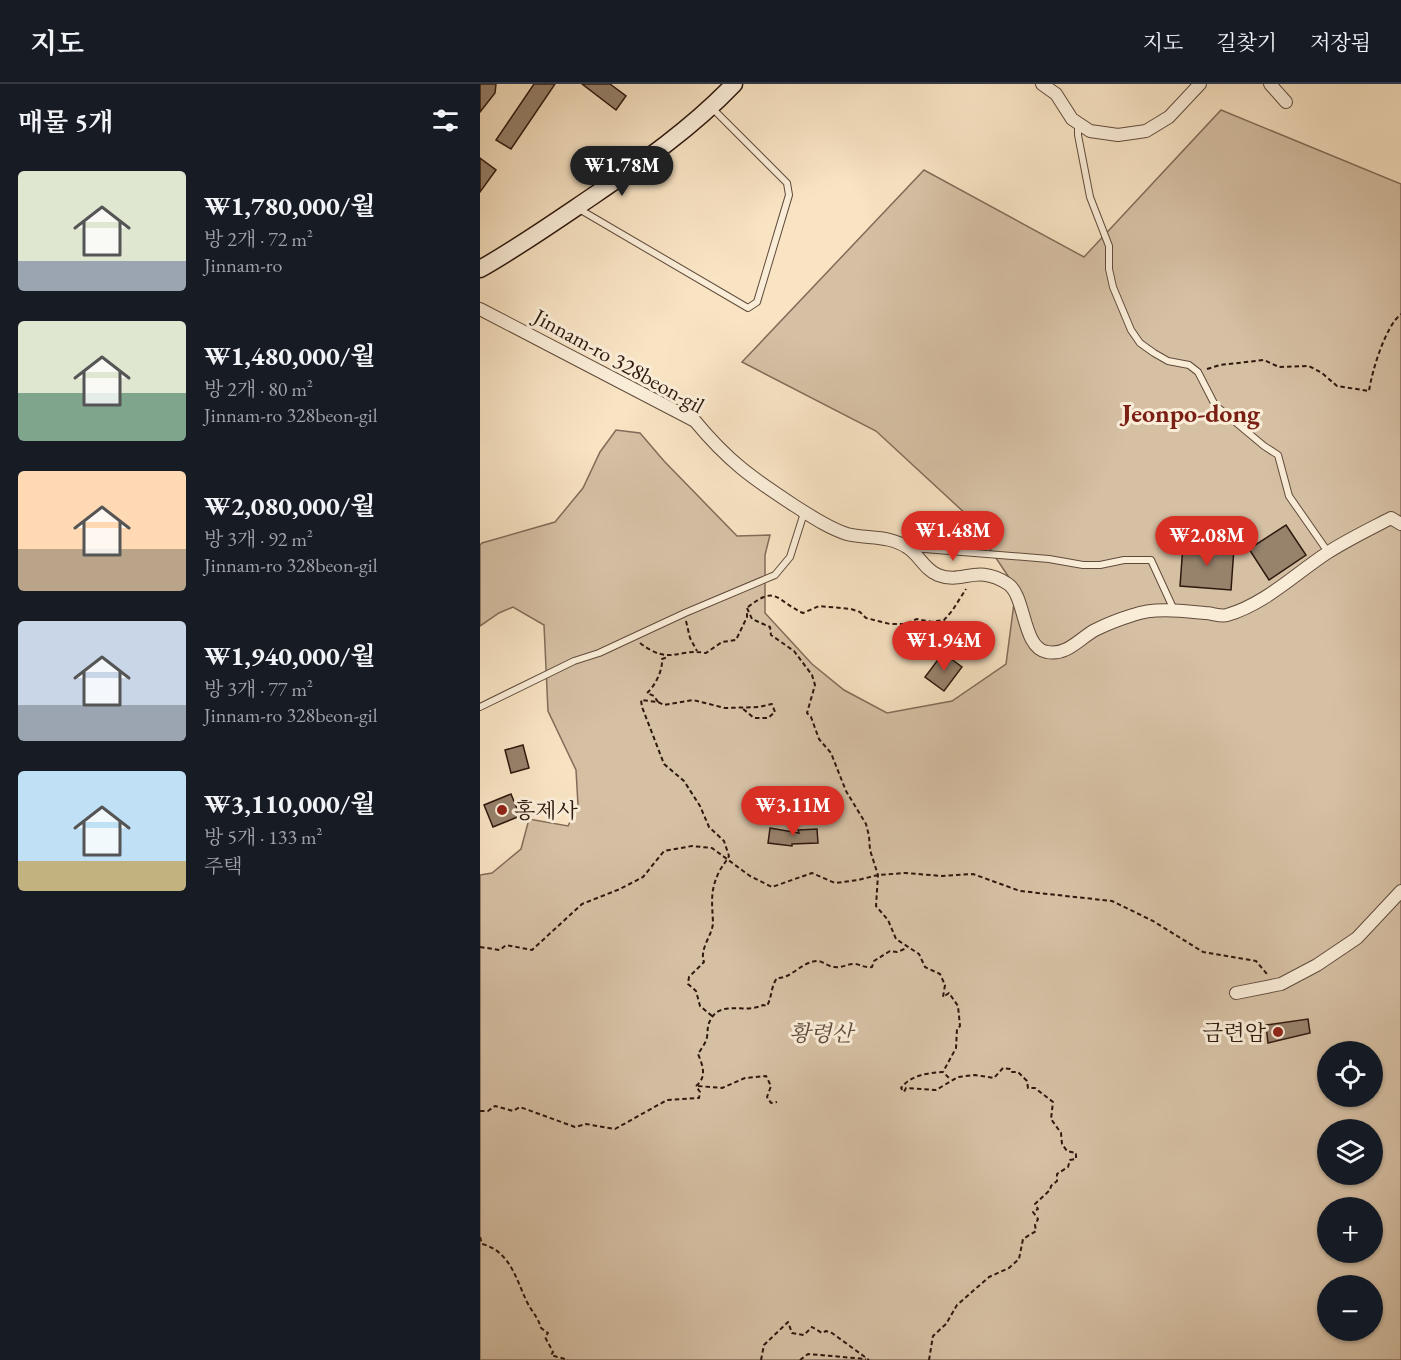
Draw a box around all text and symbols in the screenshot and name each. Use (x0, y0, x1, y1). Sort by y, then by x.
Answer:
text: 지도 (30, 25, 84, 61)
text: 지도 (1143, 29, 1183, 56)
text: 길찾기 (1216, 29, 1277, 56)
text: 저장됨 (1310, 29, 1371, 56)
icon: filters (429, 104, 462, 137)
text: 매물 5개 (18, 105, 113, 139)
pin: ₩1.78M (573, 146, 671, 197)
text: ₩1.78M (584, 152, 660, 178)
text: ₩1,780,000/월 (204, 189, 375, 223)
icon: home (66, 195, 138, 267)
text: 방 2개 · 72 m² (204, 226, 313, 252)
text: Jinnam-ro (204, 252, 282, 278)
street label: Jinnam-ro 328beon-gil (527, 301, 709, 420)
text: ₩1,480,000/월 (204, 339, 375, 373)
icon: home (66, 345, 138, 417)
text: 방 2개 · 80 m² (204, 376, 313, 402)
district label: Jeonpo-dong (1119, 396, 1261, 430)
text: Jinnam-ro 328beon-gil (204, 402, 377, 428)
text: ₩2,080,000/월 (204, 489, 375, 523)
icon: home (66, 495, 138, 567)
pin: ₩1.48M (904, 511, 1002, 562)
pin: ₩2.08M (1158, 516, 1256, 567)
text: ₩1.48M (915, 517, 991, 543)
text: ₩2.08M (1169, 522, 1245, 548)
text: 방 3개 · 92 m² (204, 526, 313, 552)
text: Jinnam-ro 328beon-gil (204, 552, 377, 578)
pin: ₩1.94M (895, 621, 993, 672)
text: ₩1.94M (906, 627, 982, 653)
text: ₩1,940,000/월 (204, 639, 375, 673)
icon: home (66, 645, 138, 717)
text: 방 3개 · 77 m² (204, 676, 313, 702)
text: Jinnam-ro 328beon-gil (204, 702, 377, 728)
pin: ₩3.11M (744, 786, 842, 837)
text: ₩3,110,000/월 (204, 787, 375, 821)
text: ₩3.11M (755, 792, 831, 818)
icon: home (66, 795, 138, 867)
place label: 홍제사 (514, 796, 579, 825)
marker: 홍제사 (495, 803, 509, 817)
text: 방 5개 · 133 m² (204, 824, 323, 850)
text: 주택 (204, 853, 243, 879)
place label: 금련암 (1202, 1018, 1267, 1047)
park label: 황령산 (789, 1019, 856, 1048)
marker: 금련암 (1271, 1025, 1285, 1039)
map controls (1317, 1041, 1383, 1341)
button: locate (1317, 1041, 1383, 1107)
button: layers (1317, 1119, 1383, 1185)
button: + (1317, 1197, 1383, 1263)
button: − (1317, 1275, 1383, 1341)

